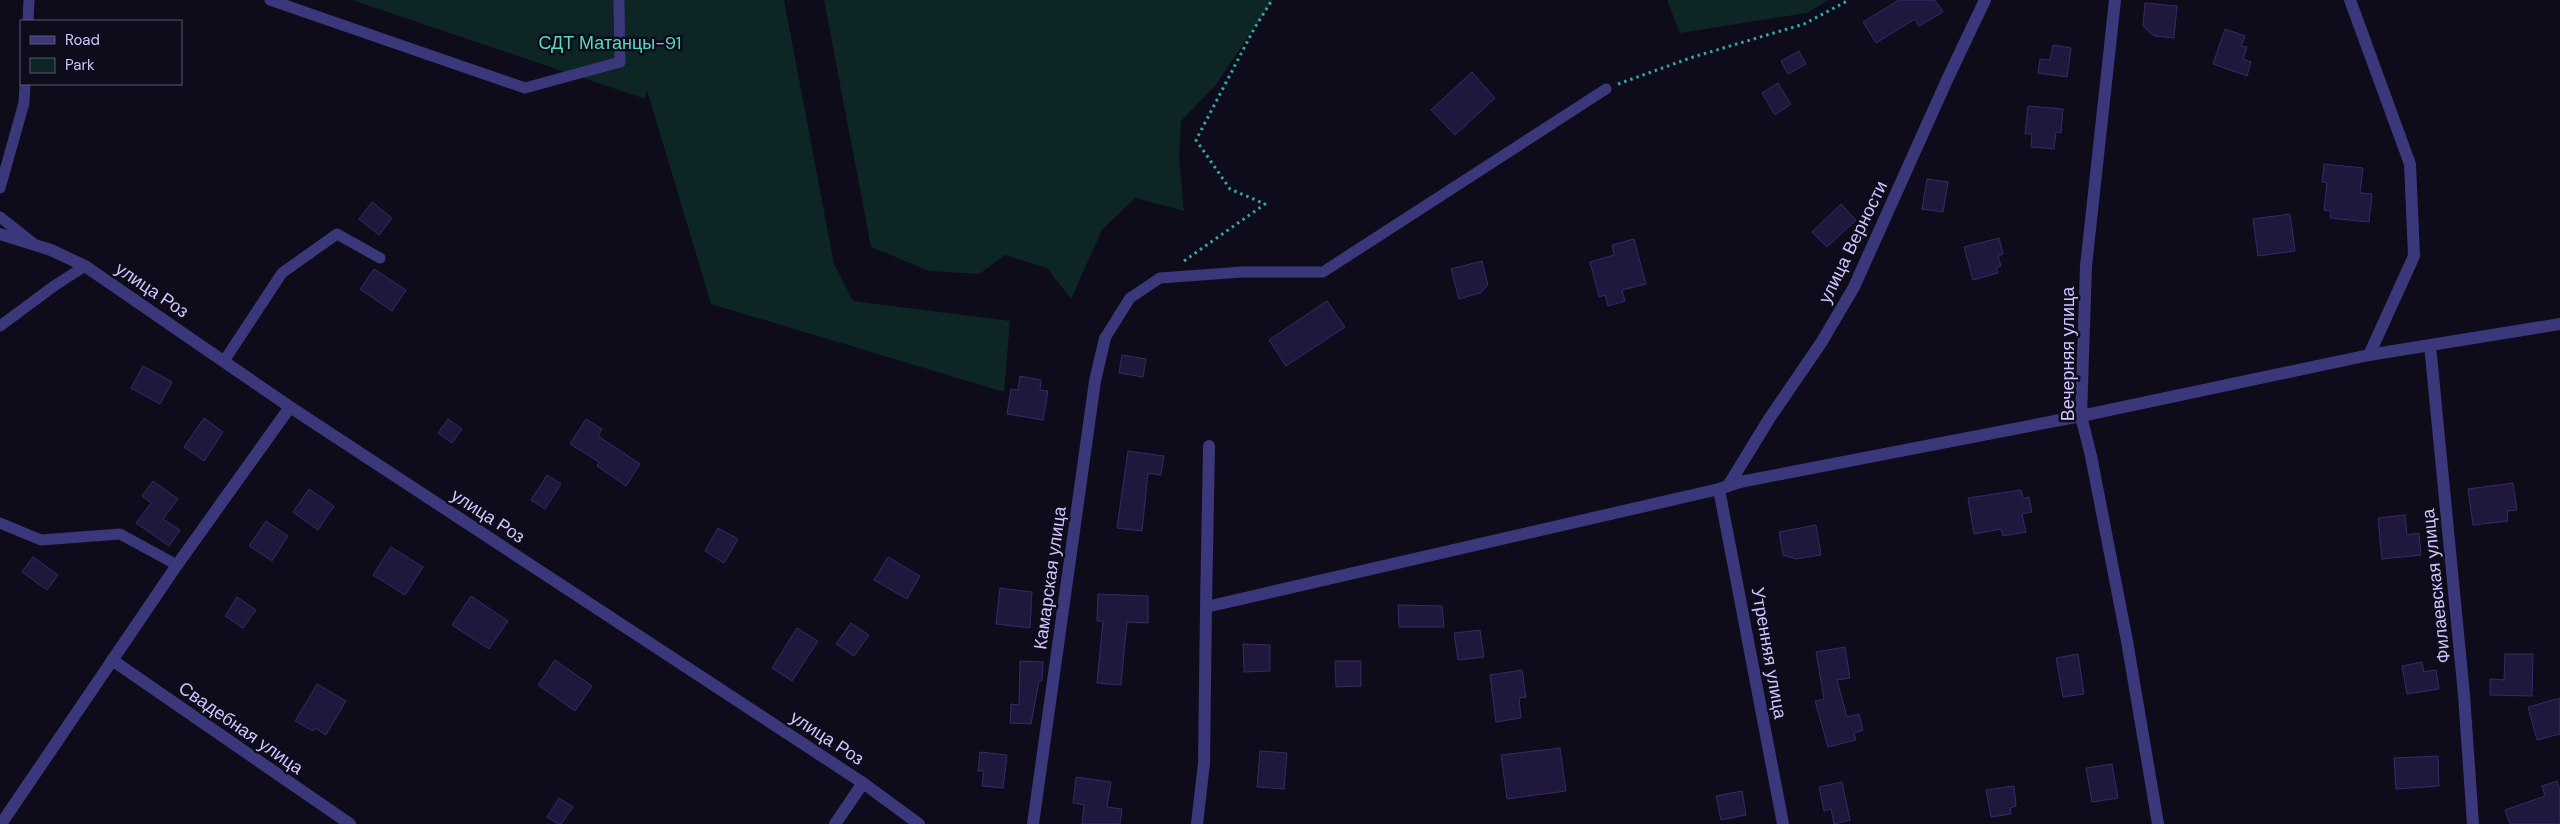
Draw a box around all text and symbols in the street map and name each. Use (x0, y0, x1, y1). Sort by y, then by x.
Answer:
legend (20, 20, 182, 85)
text: Road (65, 30, 100, 50)
park label: СДТ Матанцы-91 (539, 31, 681, 55)
text: Park (65, 55, 95, 75)
street label: улица Верности (1813, 177, 1893, 307)
street label: улица Роз (111, 257, 193, 323)
street label: Вечерняя улица (2056, 286, 2080, 421)
street label: улица Роз (446, 483, 530, 549)
street label: Камарская улица (1028, 504, 1072, 651)
street label: Филаевская улица (2416, 507, 2456, 664)
street label: Утренняя улица (1746, 585, 1793, 722)
street label: Свадебная улица (174, 676, 309, 781)
street label: улица Роз (785, 705, 869, 771)

